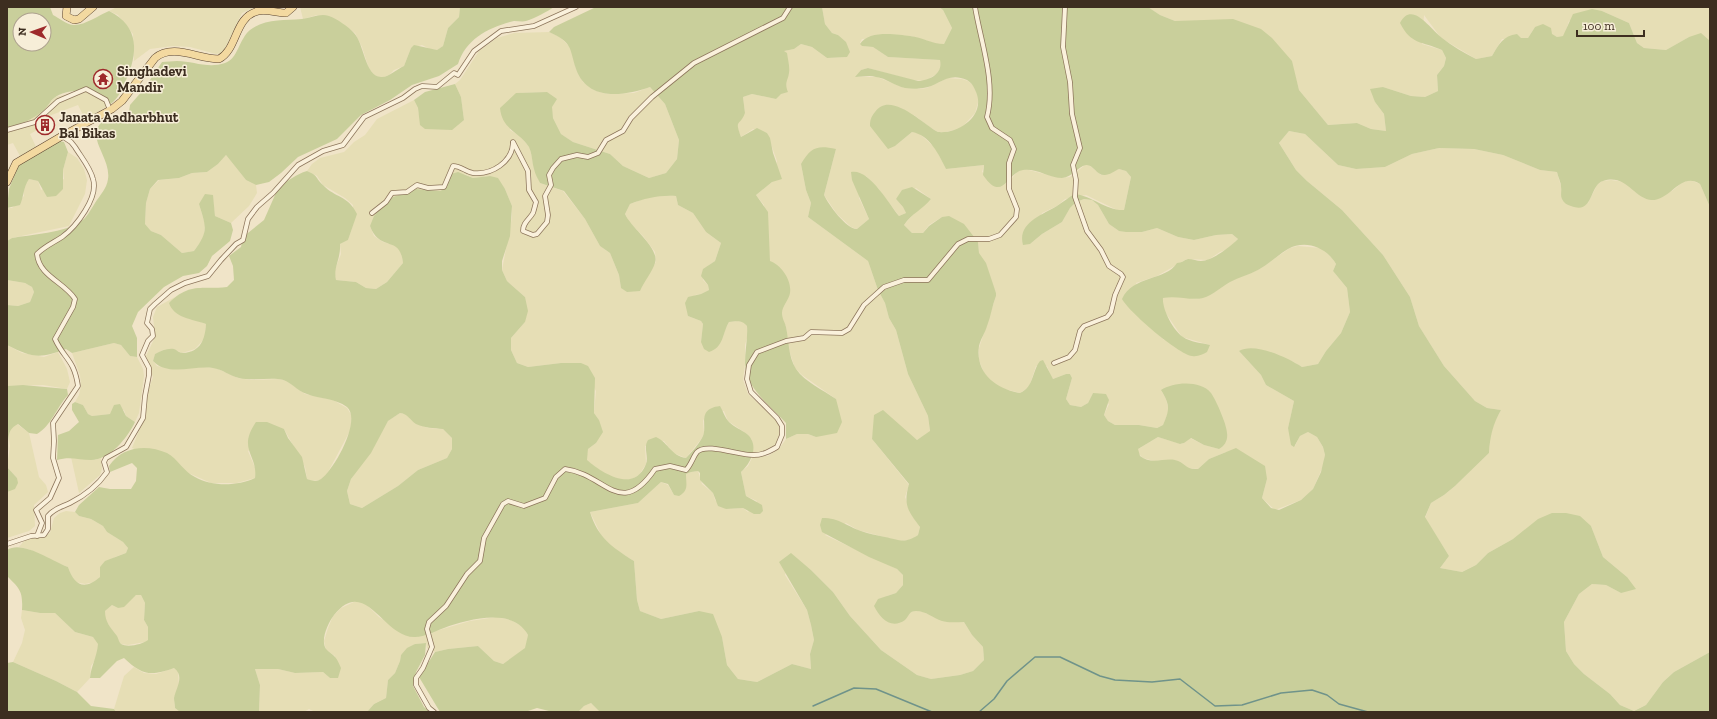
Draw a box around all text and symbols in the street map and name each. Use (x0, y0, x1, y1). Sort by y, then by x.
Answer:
north arrow (12, 12, 52, 52)
scale bar (1577, 12, 1644, 38)
text: 100 m (1583, 19, 1615, 33)
text: N (16, 27, 29, 36)
place label: Singhadevi Mandir (117, 63, 187, 96)
temple icon: Singhadevi Mandir (92, 68, 114, 90)
place label: Janata Aadharbhut Bal Bikas (59, 109, 179, 142)
building icon: Janata Aadharbhut Bal Bikas (34, 114, 56, 136)

